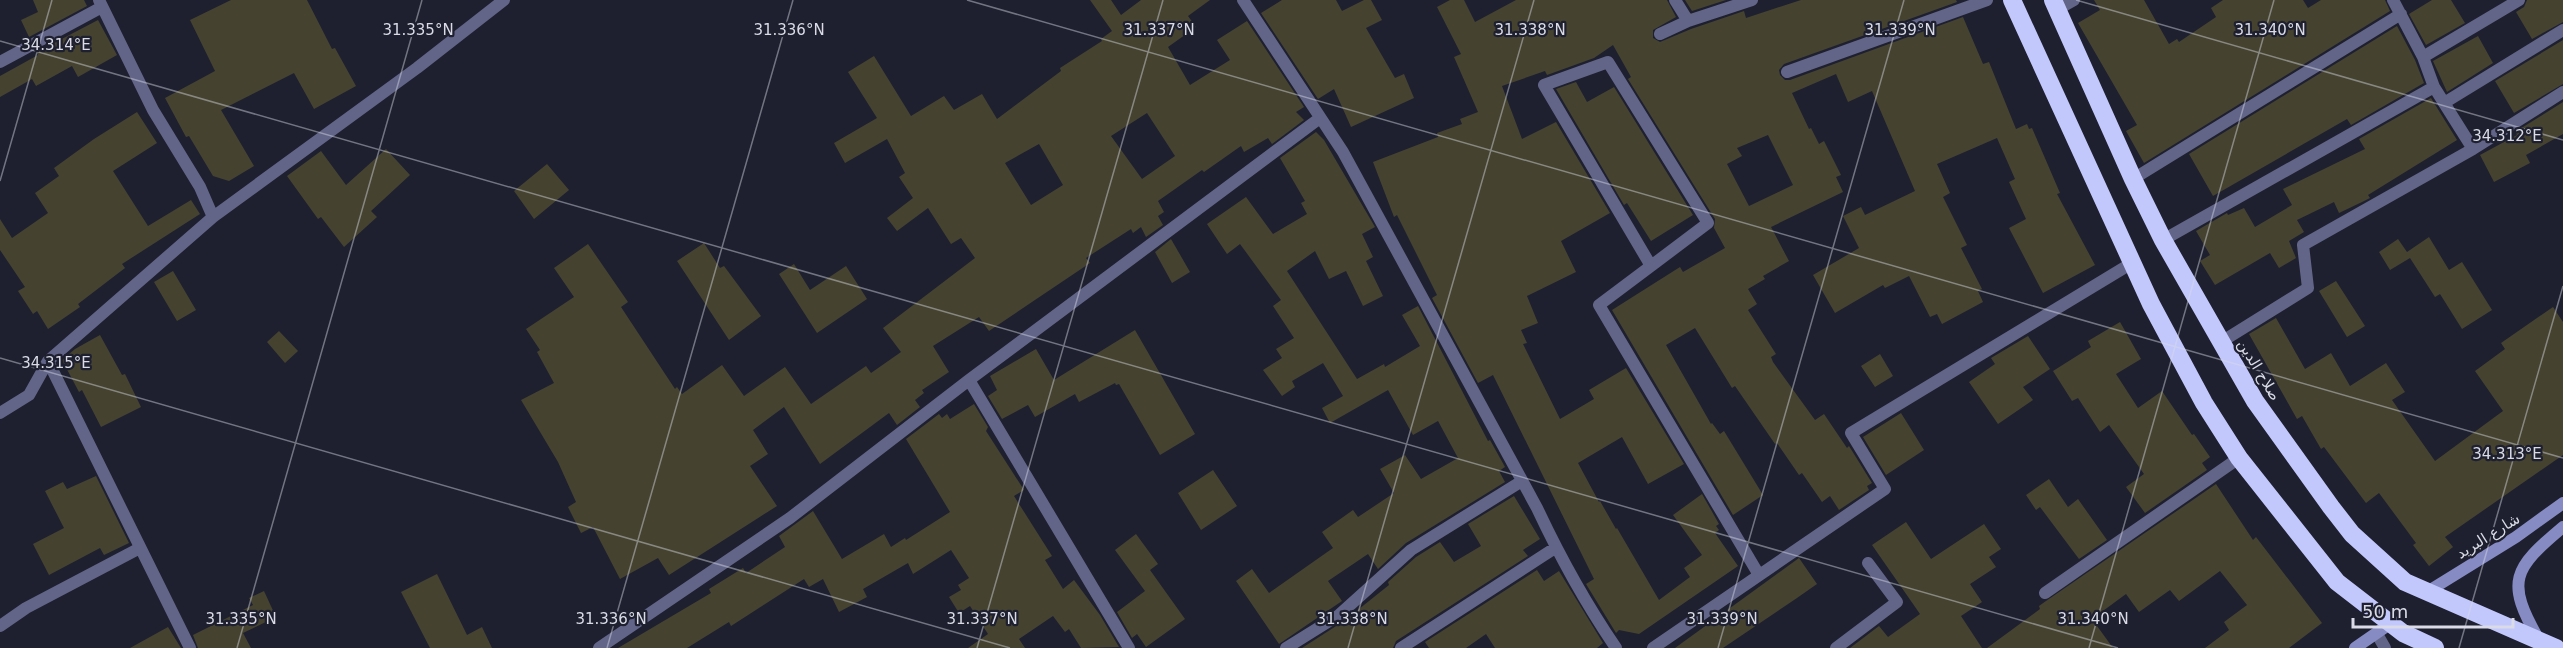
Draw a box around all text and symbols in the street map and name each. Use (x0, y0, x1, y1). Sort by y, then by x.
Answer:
text: 31.335°N (382, 21, 454, 39)
text: 31.336°N (753, 21, 825, 39)
text: 31.337°N (1123, 21, 1195, 39)
text: 31.338°N (1494, 21, 1566, 39)
text: 31.339°N (1864, 21, 1936, 39)
text: 31.340°N (2234, 21, 2306, 39)
text: 34.314°E (21, 36, 91, 54)
text: 34.312°E (2472, 127, 2542, 145)
street label: صلاح الدين (2234, 336, 2284, 404)
text: 34.315°E (21, 354, 91, 372)
text: 34.313°E (2472, 445, 2542, 463)
street label: شارع البريد (2453, 509, 2523, 563)
scale bar (2353, 591, 2514, 629)
text: 50 m (2362, 601, 2408, 622)
text: 31.335°N (205, 610, 277, 628)
text: 31.336°N (575, 610, 647, 628)
text: 31.337°N (946, 610, 1018, 628)
text: 31.338°N (1316, 610, 1388, 628)
text: 31.339°N (1686, 610, 1758, 628)
text: 31.340°N (2057, 610, 2129, 628)

